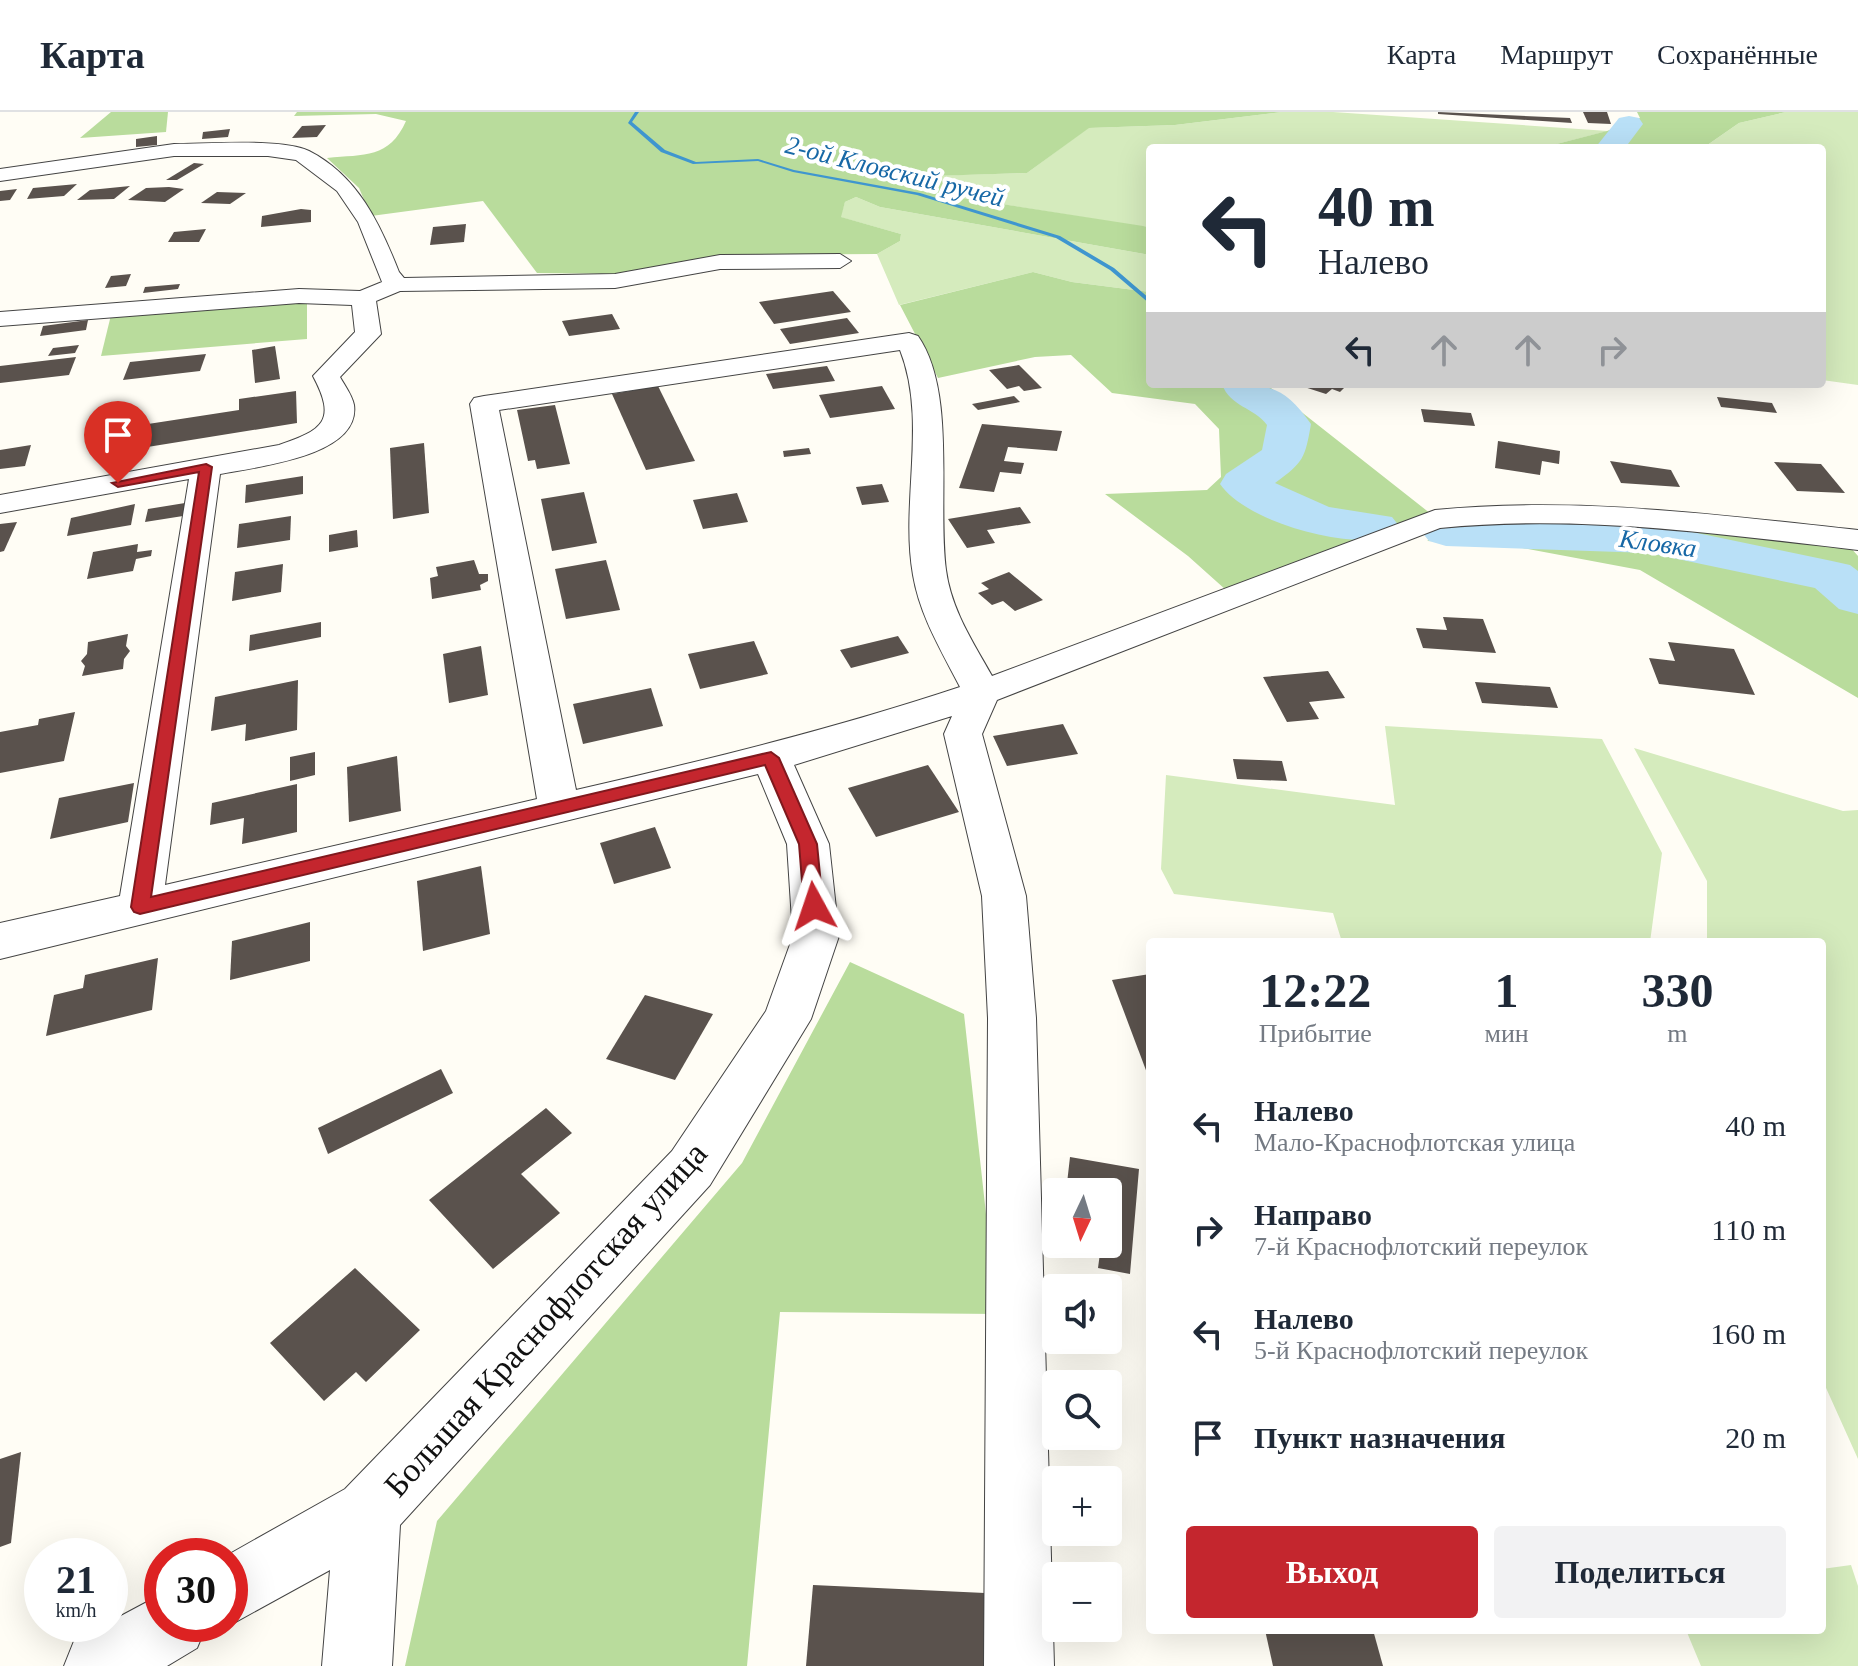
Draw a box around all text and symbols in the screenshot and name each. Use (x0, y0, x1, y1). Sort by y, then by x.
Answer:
text: Карта (40, 34, 145, 76)
text: Карта (1387, 39, 1456, 70)
text: Маршрут (1500, 39, 1613, 70)
text: Сохранённые (1657, 39, 1818, 70)
water label: 2-ой Кловский ручей (783, 130, 1007, 213)
icon: left (1186, 176, 1290, 280)
text: 40 m (1318, 176, 1435, 238)
text: Налево (1318, 242, 1429, 282)
icon: left (1338, 328, 1382, 372)
icon: ahead (1422, 328, 1466, 372)
icon: ahead (1506, 328, 1550, 372)
icon: right (1590, 328, 1634, 372)
pin (84, 401, 152, 483)
icon: arrive (96, 413, 140, 457)
water label: Кловка (1616, 524, 1698, 563)
position arrow (772, 864, 856, 948)
text: 12:22 (1259, 964, 1371, 1017)
text: 1 (1495, 964, 1519, 1017)
text: 330 (1641, 964, 1713, 1017)
text: Прибытие (1259, 1019, 1372, 1048)
text: мин (1484, 1019, 1529, 1048)
text: m (1667, 1019, 1687, 1048)
text: Налево (1254, 1094, 1354, 1127)
icon: left (1186, 1104, 1230, 1148)
text: 40 m (1725, 1109, 1786, 1142)
text: Мало-Краснофлотская улица (1254, 1128, 1575, 1157)
street label: Большая Краснофлотская улица (377, 1135, 714, 1504)
north arrow (1042, 1178, 1122, 1258)
map controls (1042, 1178, 1122, 1642)
text: Направо (1254, 1198, 1372, 1231)
icon: right (1186, 1208, 1230, 1252)
text: 110 m (1711, 1213, 1786, 1246)
text: 7-й Краснофлотский переулок (1254, 1232, 1588, 1261)
button: sound (1042, 1274, 1122, 1354)
text: Налево (1254, 1302, 1354, 1335)
icon: left (1186, 1312, 1230, 1356)
text: 160 m (1710, 1317, 1786, 1350)
text: 5-й Краснофлотский переулок (1254, 1336, 1588, 1365)
button: search (1042, 1370, 1122, 1450)
icon: arrive (1186, 1416, 1230, 1460)
text: Пункт назначения (1254, 1421, 1506, 1454)
text: 20 m (1725, 1421, 1786, 1454)
button: + (1042, 1466, 1122, 1546)
button: Выход (1186, 1526, 1478, 1618)
button: Поделиться (1494, 1526, 1786, 1618)
speed limit sign: 30 (144, 1538, 248, 1642)
text: 21 (56, 1557, 96, 1602)
button: − (1042, 1562, 1122, 1642)
text: km/h (55, 1599, 97, 1621)

